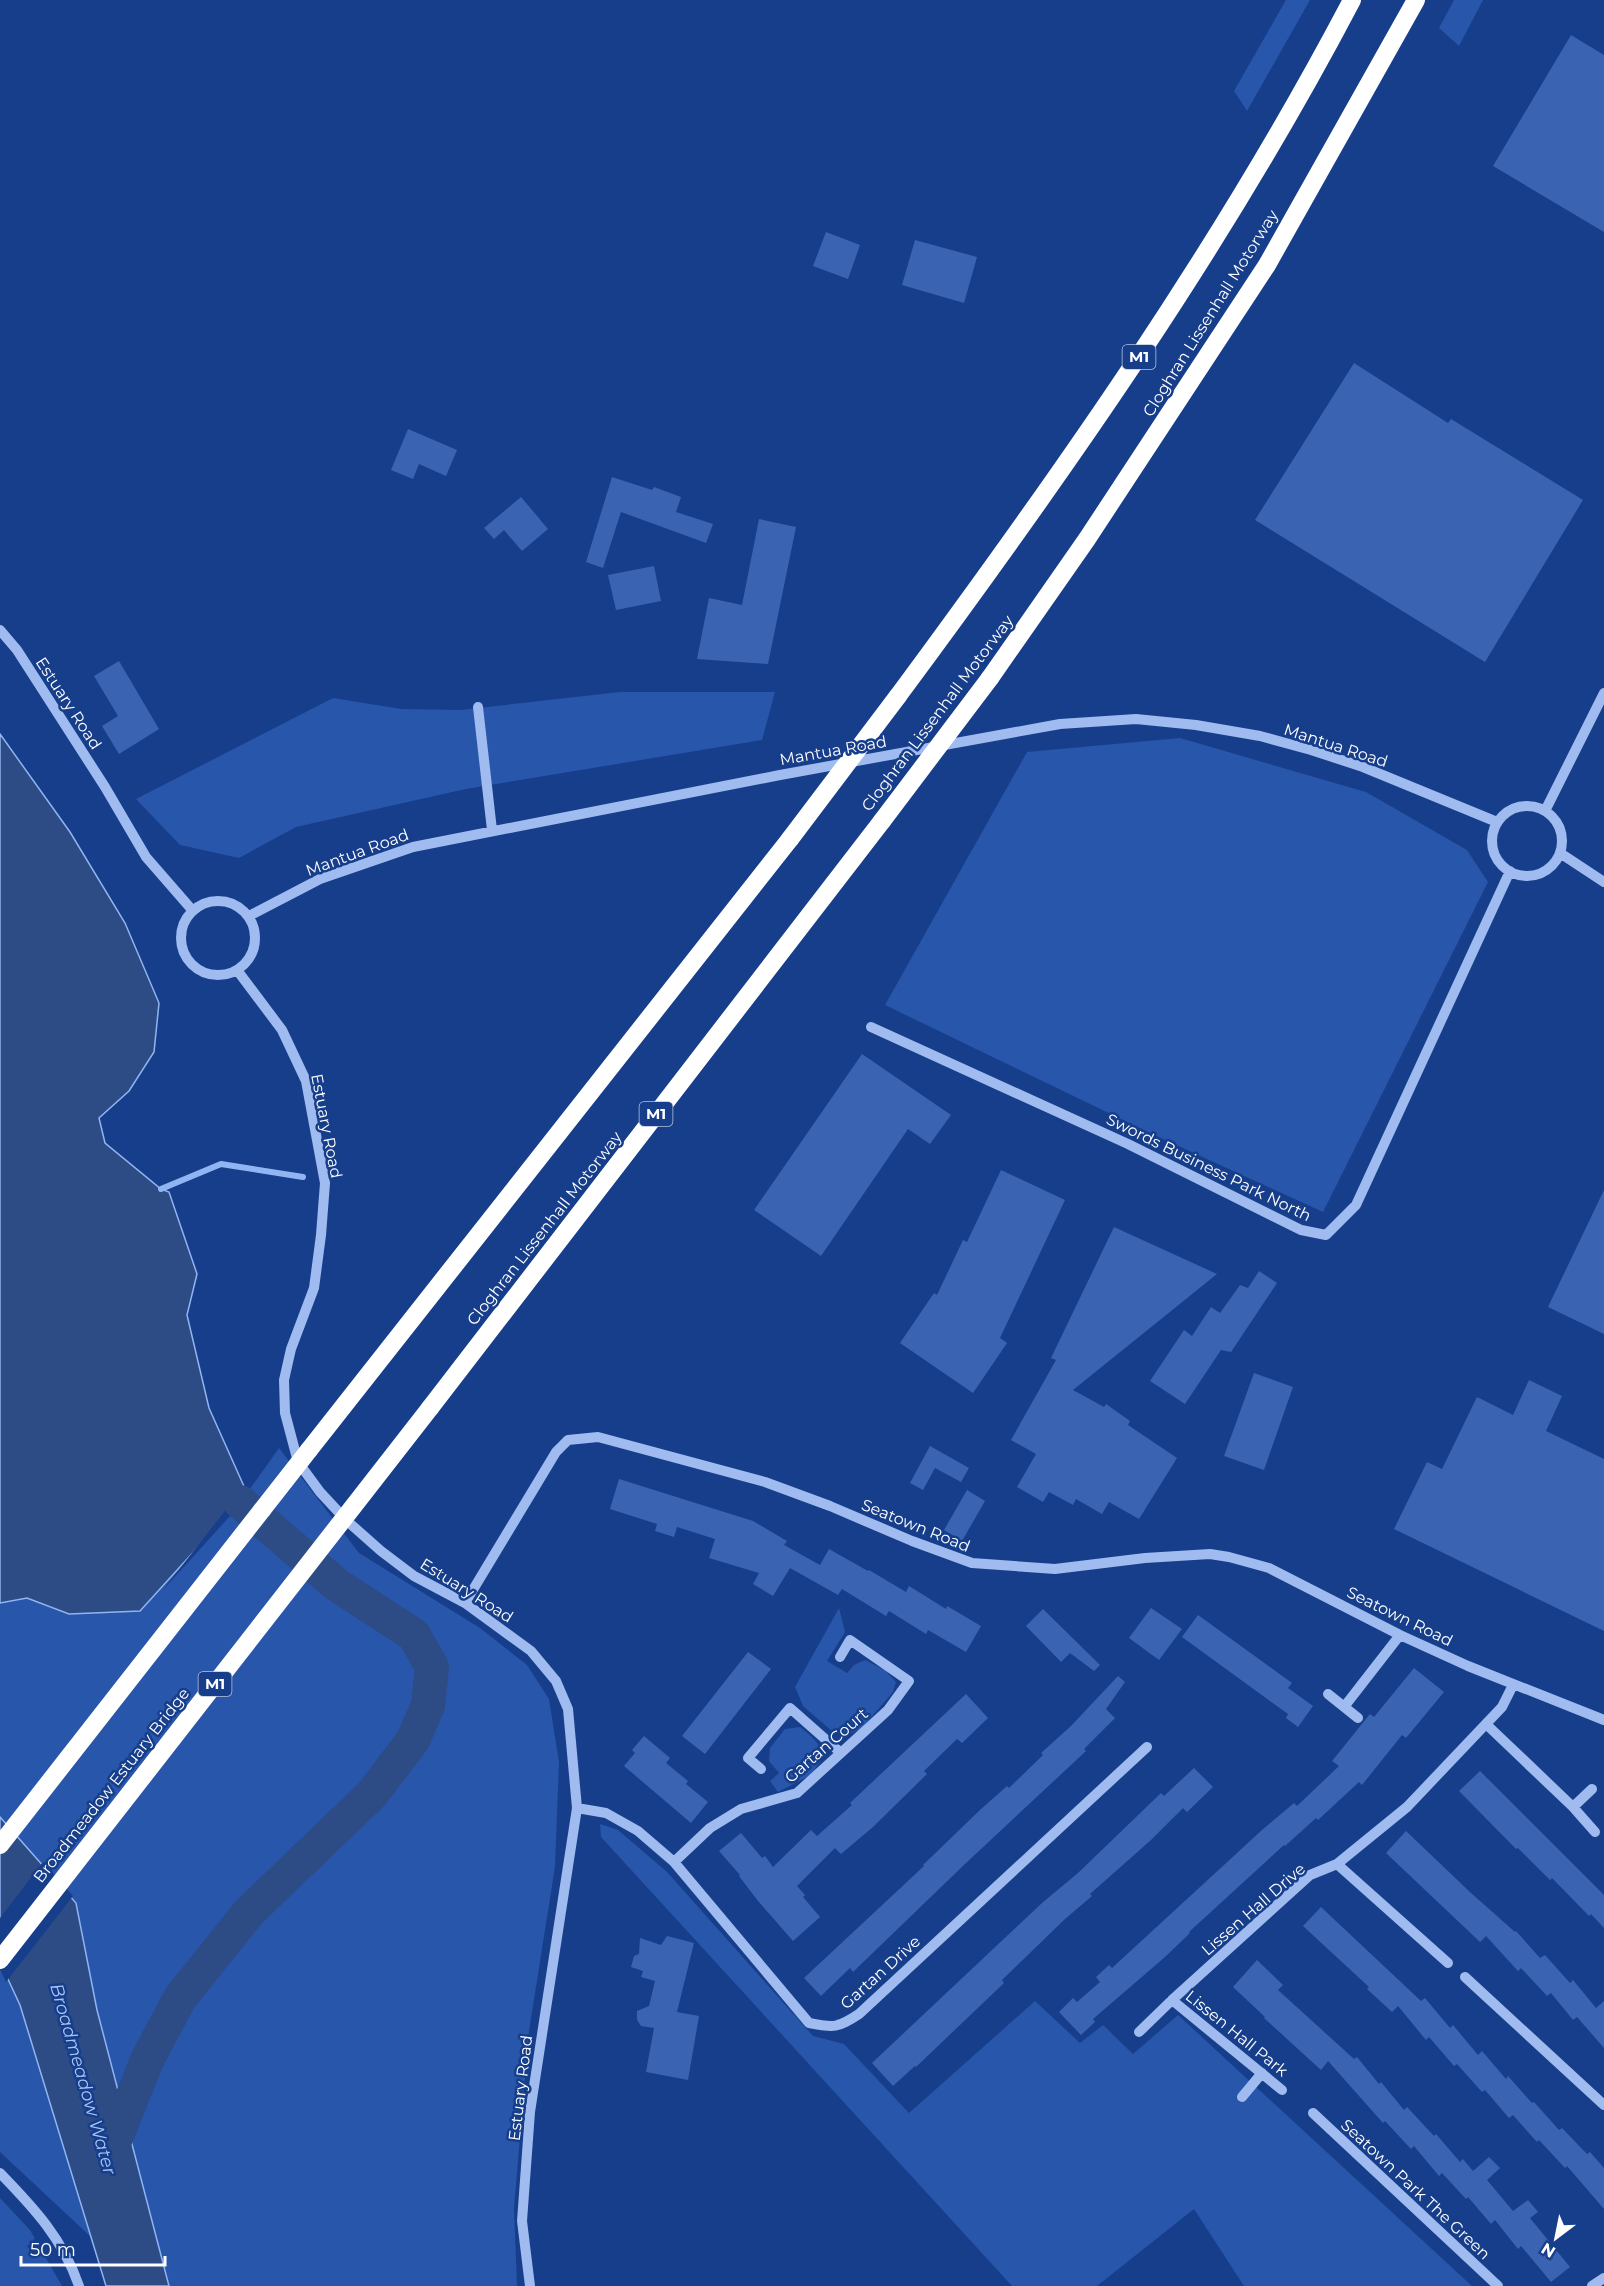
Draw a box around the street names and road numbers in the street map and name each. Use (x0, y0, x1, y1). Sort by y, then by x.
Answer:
street label: Cloghran Lissenhall Motorway (1139, 206, 1282, 420)
road number: M1 (1122, 345, 1156, 369)
street label: Cloghran Lissenhall Motorway (858, 611, 1017, 815)
street label: Estuary Road (32, 654, 105, 753)
street label: Mantua Road (1281, 720, 1390, 771)
street label: Mantua Road (778, 732, 888, 769)
street label: Mantua Road (303, 825, 411, 880)
street label: Estuary Road (307, 1072, 346, 1180)
road number: M1 (640, 1102, 672, 1126)
street label: Swords Business Park North (1103, 1109, 1314, 1225)
street label: Cloghran Lissenhall Motorway (463, 1128, 626, 1329)
street label: Seatown Road (859, 1495, 973, 1556)
street label: Estuary Road (417, 1554, 517, 1627)
street label: Seatown Road (1344, 1583, 1456, 1650)
road number: M1 (198, 1672, 232, 1696)
street label: Broadmeadow Estuary Bridge (30, 1684, 193, 1886)
street label: Gartan Court (781, 1704, 872, 1787)
street label: Lissen Hall Drive (1198, 1859, 1309, 1960)
street label: Gartan Drive (836, 1932, 924, 2013)
street label: Lissen Hall Park (1182, 1986, 1292, 2081)
street label: Estuary Road (505, 2034, 536, 2142)
street label: Seatown Park The Green (1337, 2115, 1494, 2264)

